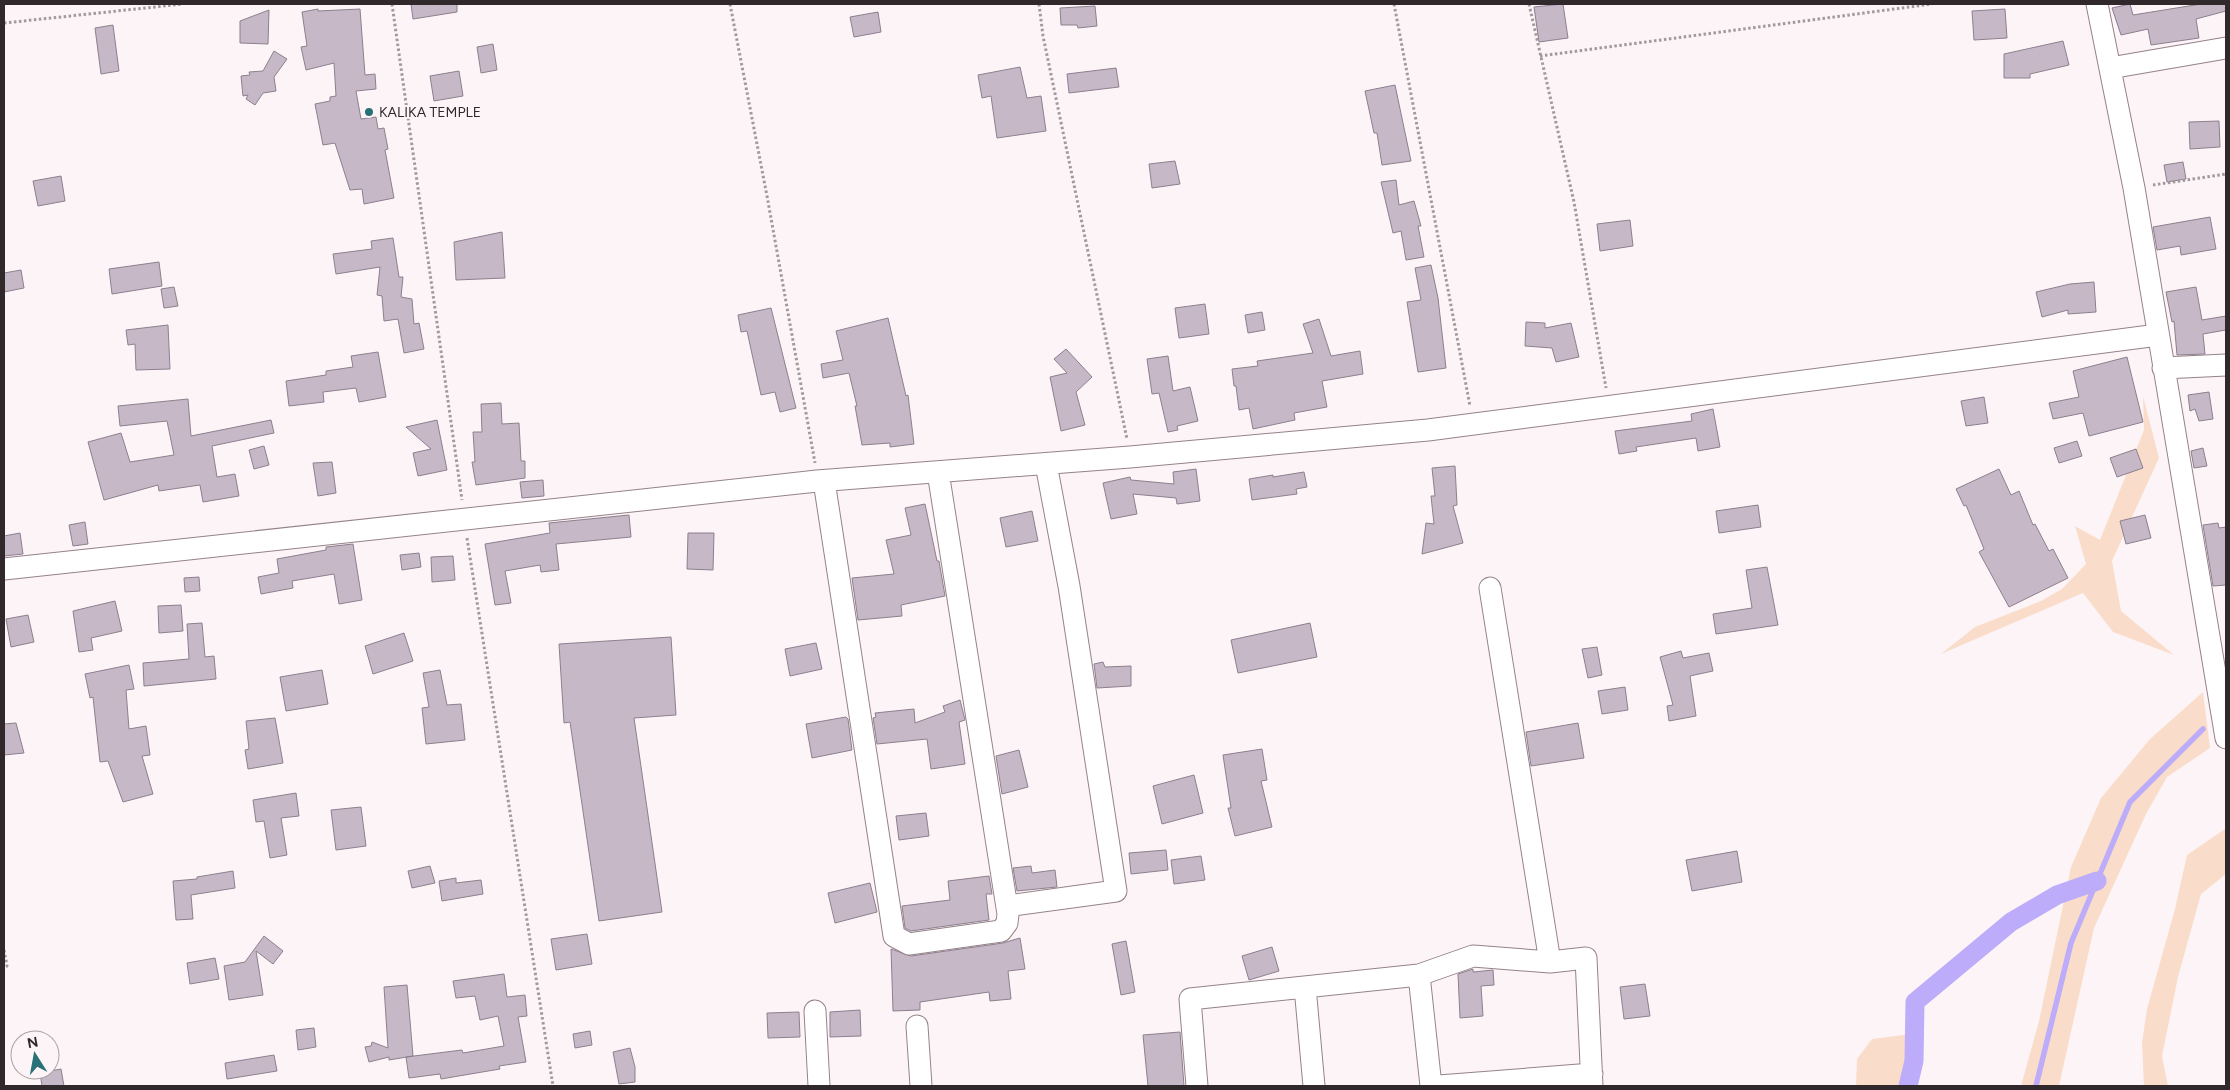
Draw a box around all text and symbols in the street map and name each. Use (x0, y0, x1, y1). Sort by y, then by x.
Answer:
place label: KALIKA TEMPLE (379, 104, 481, 121)
marker: KALIKA TEMPLE (363, 106, 375, 118)
north arrow (10, 1030, 60, 1080)
text: N (26, 1033, 40, 1052)

